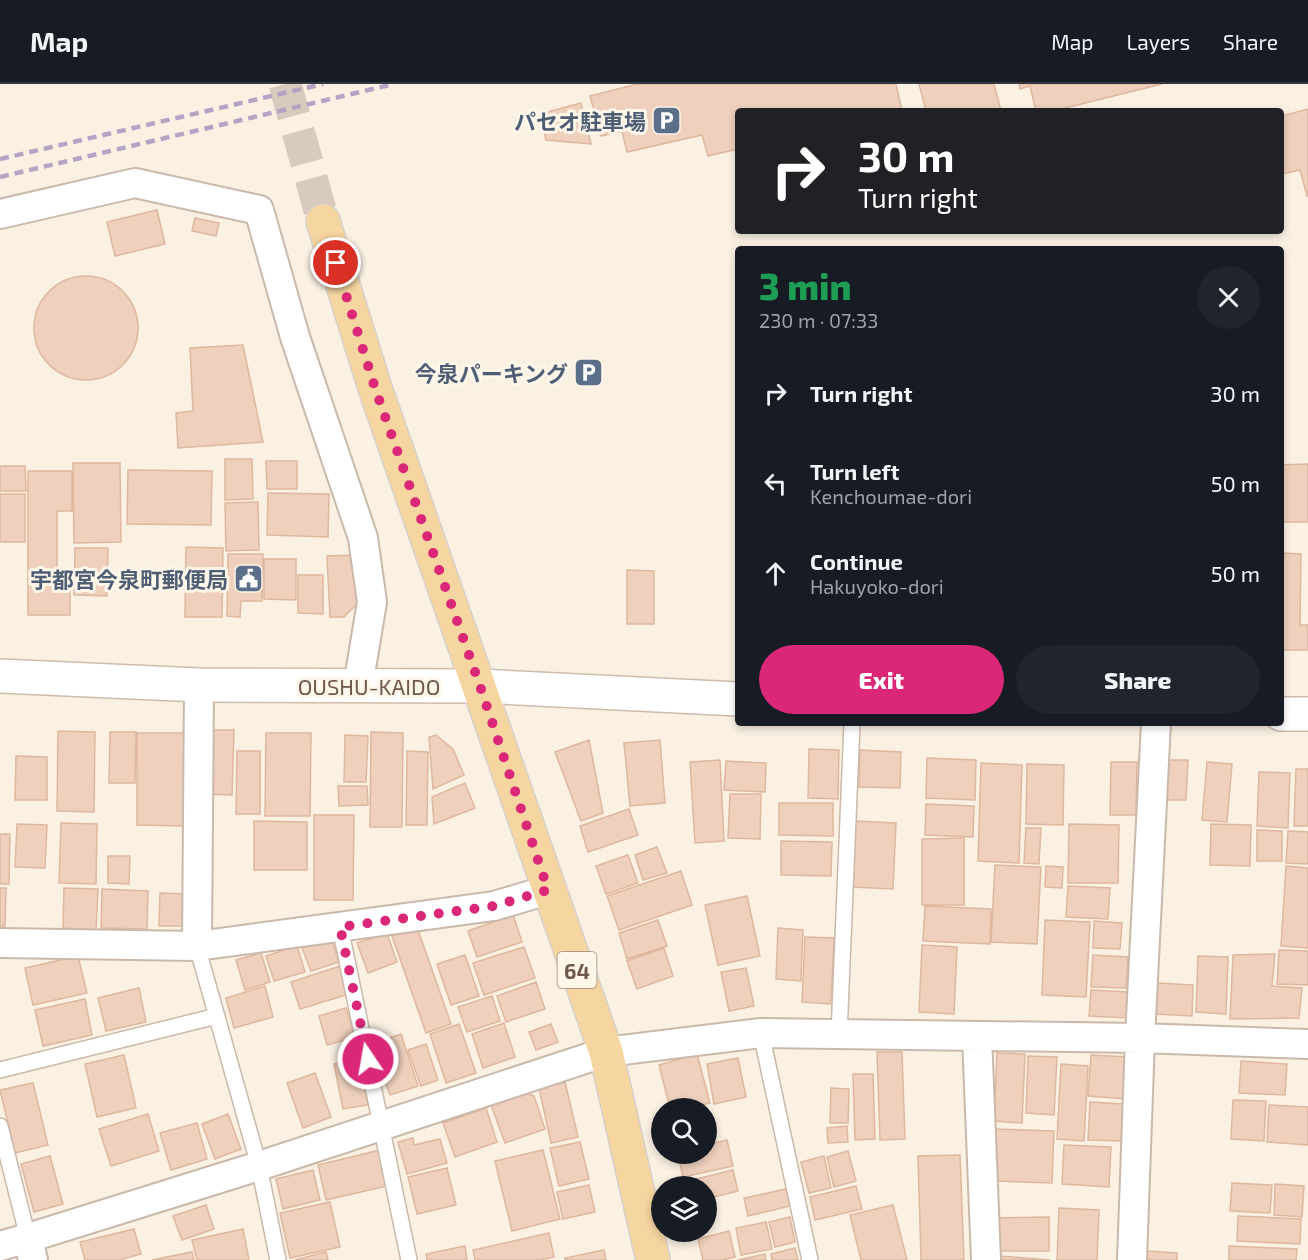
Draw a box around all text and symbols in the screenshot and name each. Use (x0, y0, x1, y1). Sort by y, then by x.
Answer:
text: Map (30, 24, 88, 58)
text: Map (1051, 29, 1093, 54)
text: Layers (1126, 29, 1190, 54)
text: Share (1223, 29, 1278, 54)
parking icon: パセオ駐車場 (651, 105, 683, 137)
place label: パセオ駐車場 (514, 108, 646, 134)
text: 30 m (858, 130, 954, 180)
icon: right (759, 132, 837, 210)
text: Turn right (858, 181, 978, 213)
pin (310, 237, 361, 288)
icon: arrive (319, 246, 352, 279)
text: 3 min (759, 264, 852, 307)
button: close (1197, 266, 1260, 329)
text: 230 m · 07:33 (759, 308, 878, 332)
parking icon: 今泉パーキング (573, 357, 605, 389)
place label: 今泉パーキング (415, 360, 568, 386)
icon: right (759, 377, 792, 410)
text: Turn right (810, 380, 912, 406)
text: 30 m (1210, 380, 1260, 406)
text: Turn left (810, 458, 899, 484)
icon: left (759, 467, 792, 500)
text: 50 m (1211, 470, 1260, 496)
text: Kenchoumae-dori (810, 484, 972, 508)
text: Continue (810, 548, 903, 574)
icon: ahead (759, 557, 792, 590)
text: 50 m (1211, 560, 1260, 586)
public building icon: 宇都宮今泉町郵便局 (233, 563, 265, 595)
place label: 宇都宮今泉町郵便局 (30, 566, 228, 592)
text: Hakuyoko-dori (810, 574, 944, 598)
button: Exit (759, 645, 1004, 714)
button: Share (1016, 645, 1260, 714)
street label: OUSHU-KAIDO (298, 673, 440, 699)
road number: 64 (558, 952, 596, 988)
position arrow (336, 1027, 400, 1091)
map controls (651, 1098, 717, 1242)
button: search (651, 1098, 717, 1164)
button: layers (651, 1176, 717, 1242)

